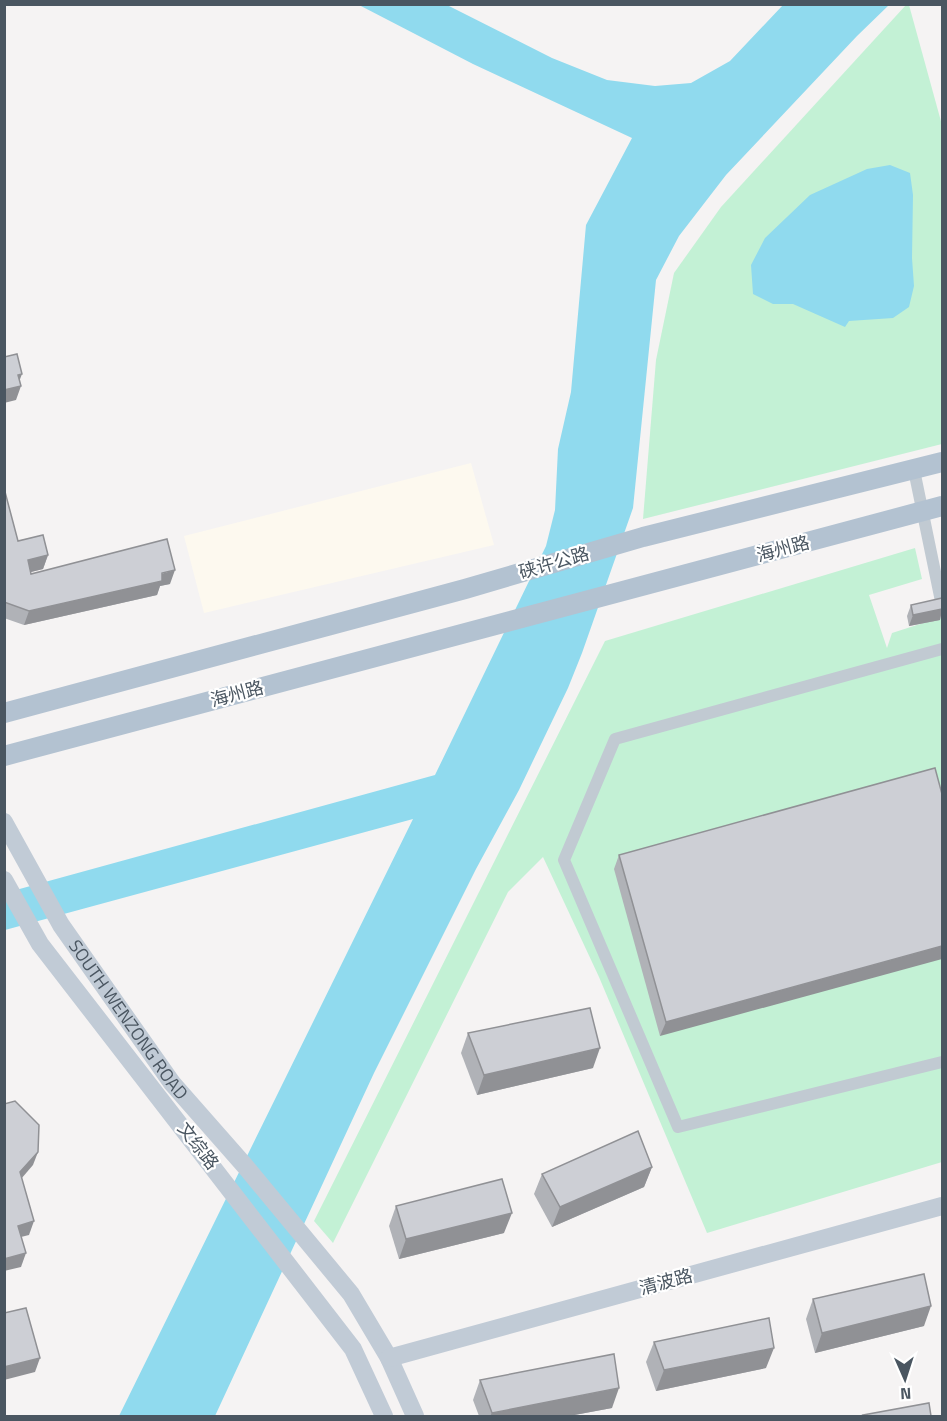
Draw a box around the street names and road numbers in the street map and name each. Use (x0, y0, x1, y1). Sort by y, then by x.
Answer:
street label: 海州路 (753, 528, 812, 569)
street label: 硖许公路 (516, 540, 592, 585)
street label: 海州路 (207, 673, 266, 714)
street label: SOUTH WENZONG ROAD (62, 934, 195, 1106)
street label: 文综路 (171, 1116, 226, 1175)
street label: 清波路 (636, 1261, 695, 1302)

